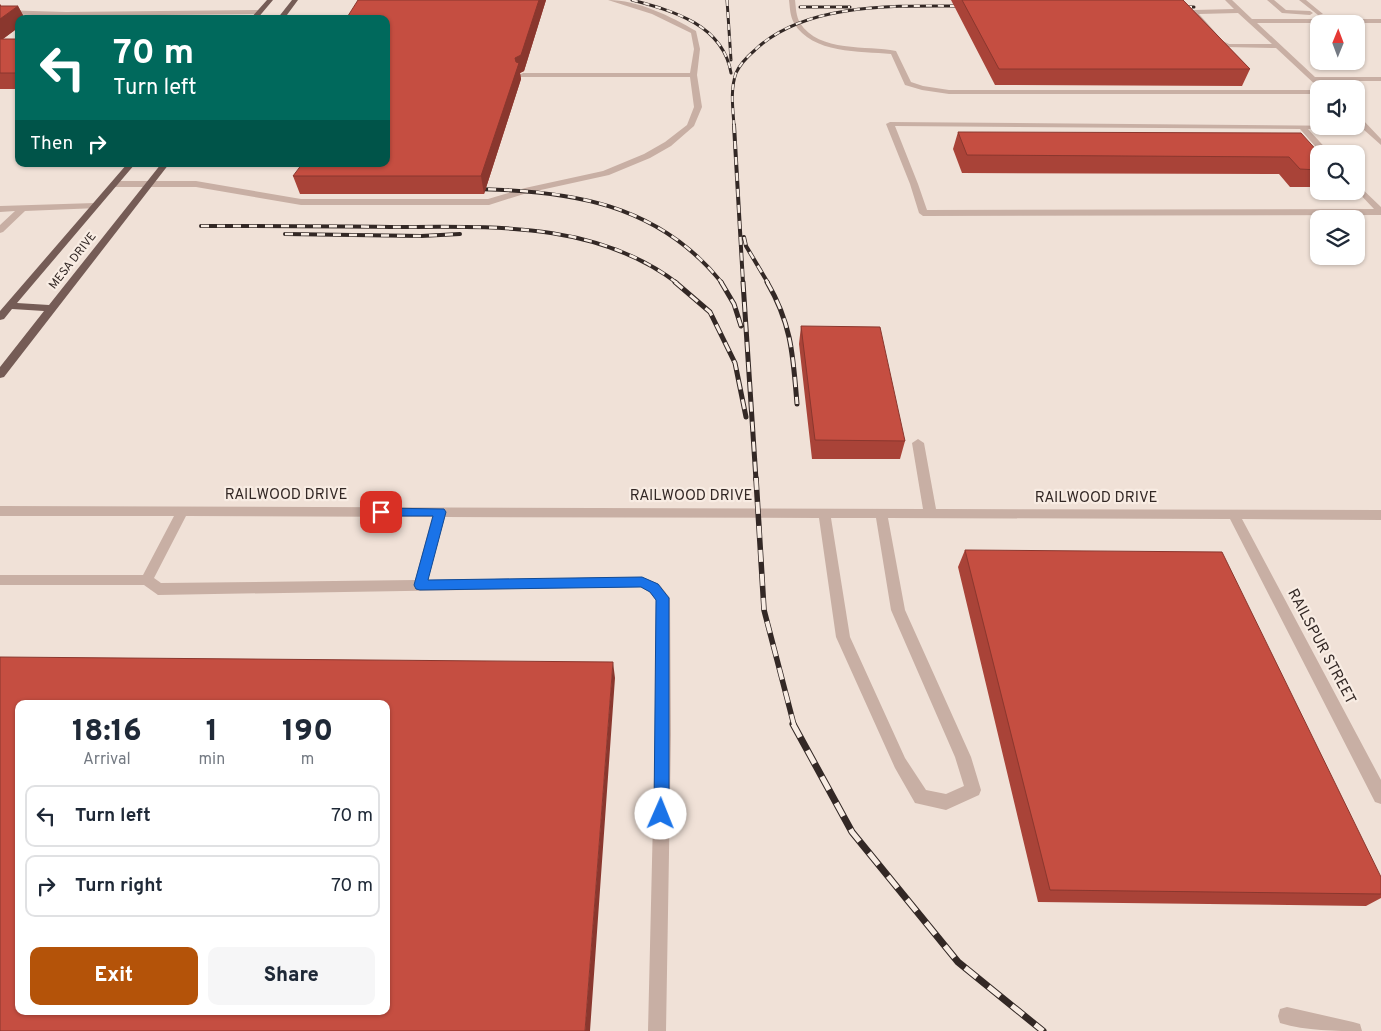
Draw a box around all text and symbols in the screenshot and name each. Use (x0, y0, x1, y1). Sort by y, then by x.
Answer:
north arrow (1310, 15, 1365, 70)
map controls (1310, 15, 1365, 265)
text: 70 m (113, 32, 194, 76)
icon: left (30, 35, 95, 100)
text: Turn left (113, 75, 196, 102)
button: sound (1310, 80, 1365, 135)
icon: right (83, 130, 111, 158)
text: Then (30, 132, 73, 156)
button: search (1310, 145, 1365, 200)
button: layers (1310, 210, 1365, 265)
street label: MESA DRIVE (46, 229, 100, 293)
street label: RAILWOOD DRIVE (225, 486, 347, 505)
street label: RAILWOOD DRIVE (630, 487, 752, 506)
street label: RAILWOOD DRIVE (1035, 489, 1157, 508)
pin (360, 491, 402, 533)
icon: arrive (367, 498, 395, 526)
street label: RAILSPUR STREET (1283, 586, 1359, 708)
text: 18:16 (72, 714, 142, 751)
text: 1 (206, 714, 218, 751)
text: 190 (282, 714, 333, 751)
text: Arrival (83, 750, 131, 770)
text: min (199, 750, 225, 770)
text: m (301, 750, 314, 770)
position arrow (634, 787, 686, 839)
icon: left (32, 802, 60, 830)
text: Turn left (75, 804, 151, 828)
text: 70 m (331, 804, 373, 828)
icon: right (32, 872, 60, 900)
text: Turn right (75, 874, 163, 898)
text: 70 m (331, 874, 373, 898)
button: Exit (30, 947, 198, 1005)
button: Share (208, 947, 375, 1005)

